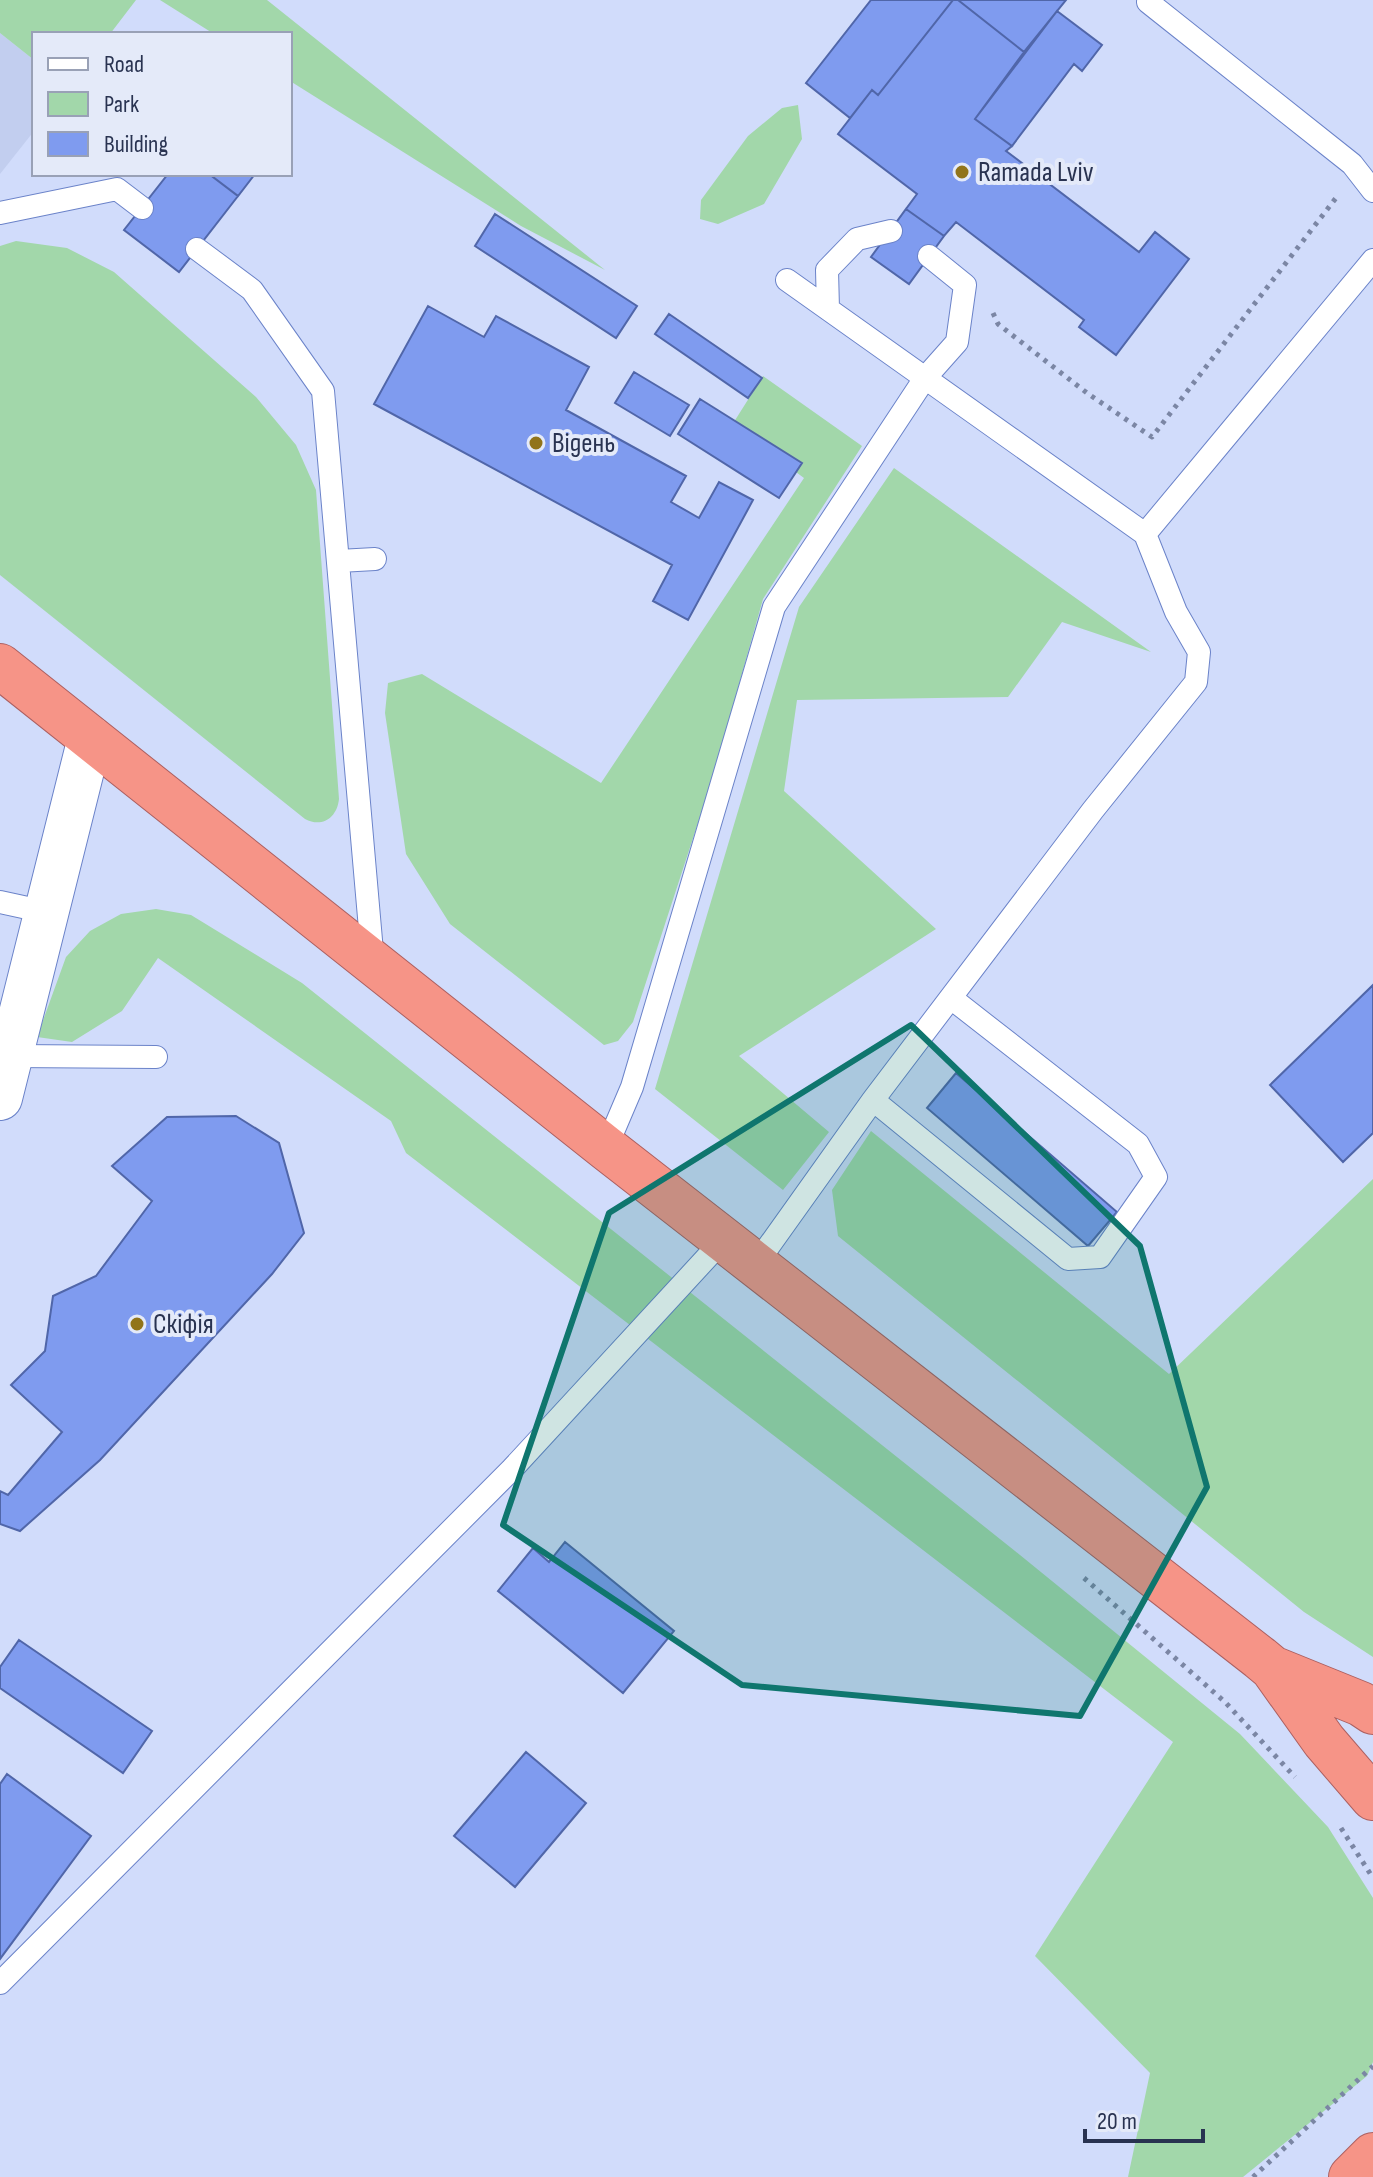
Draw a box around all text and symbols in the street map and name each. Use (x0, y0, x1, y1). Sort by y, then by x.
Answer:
legend (32, 32, 292, 176)
text: Road (104, 50, 144, 79)
text: Park (104, 90, 139, 119)
text: Building (104, 130, 168, 159)
place label: Ramada Lviv (978, 156, 1094, 189)
marker: Ramada Lviv (953, 163, 971, 181)
place label: Відень (552, 427, 615, 460)
marker: Відень (527, 434, 545, 452)
place label: Скіфія (153, 1308, 214, 1341)
marker: Скіфія (128, 1315, 146, 1333)
scale bar (1085, 2093, 1203, 2143)
text: 20 m (1097, 2107, 1137, 2136)

